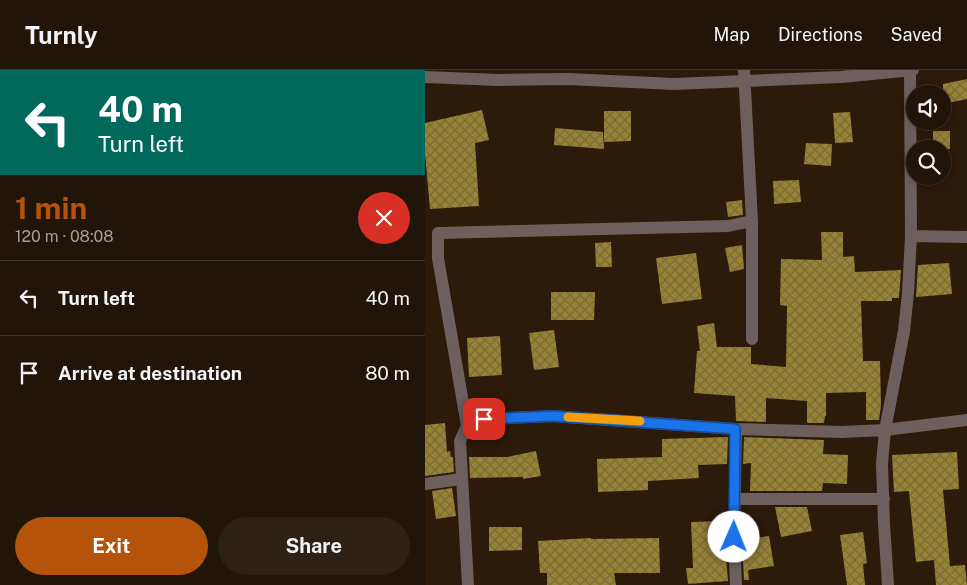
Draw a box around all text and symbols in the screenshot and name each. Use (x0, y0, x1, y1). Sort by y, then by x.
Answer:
text: Turnly (25, 21, 98, 49)
text: Map (713, 24, 750, 45)
text: Directions (778, 24, 863, 45)
text: Saved (891, 24, 942, 45)
map controls (906, 85, 951, 185)
button: sound (906, 85, 951, 130)
text: 40 m (98, 89, 183, 130)
icon: left (15, 90, 80, 155)
text: Turn left (98, 131, 184, 157)
button: search (906, 140, 951, 185)
text: 1 min (15, 190, 87, 226)
button: close (358, 192, 410, 244)
text: 120 m · 08:08 (15, 227, 114, 246)
icon: left (15, 284, 43, 312)
text: Turn left (58, 287, 135, 309)
text: 40 m (365, 287, 410, 309)
icon: arrive (15, 359, 43, 387)
text: Arrive at destination (58, 362, 242, 384)
text: 80 m (365, 362, 410, 384)
pin (463, 398, 505, 440)
icon: arrive (470, 405, 498, 433)
position arrow (707, 510, 759, 562)
button: Exit (15, 517, 208, 575)
button: Share (218, 517, 410, 575)

